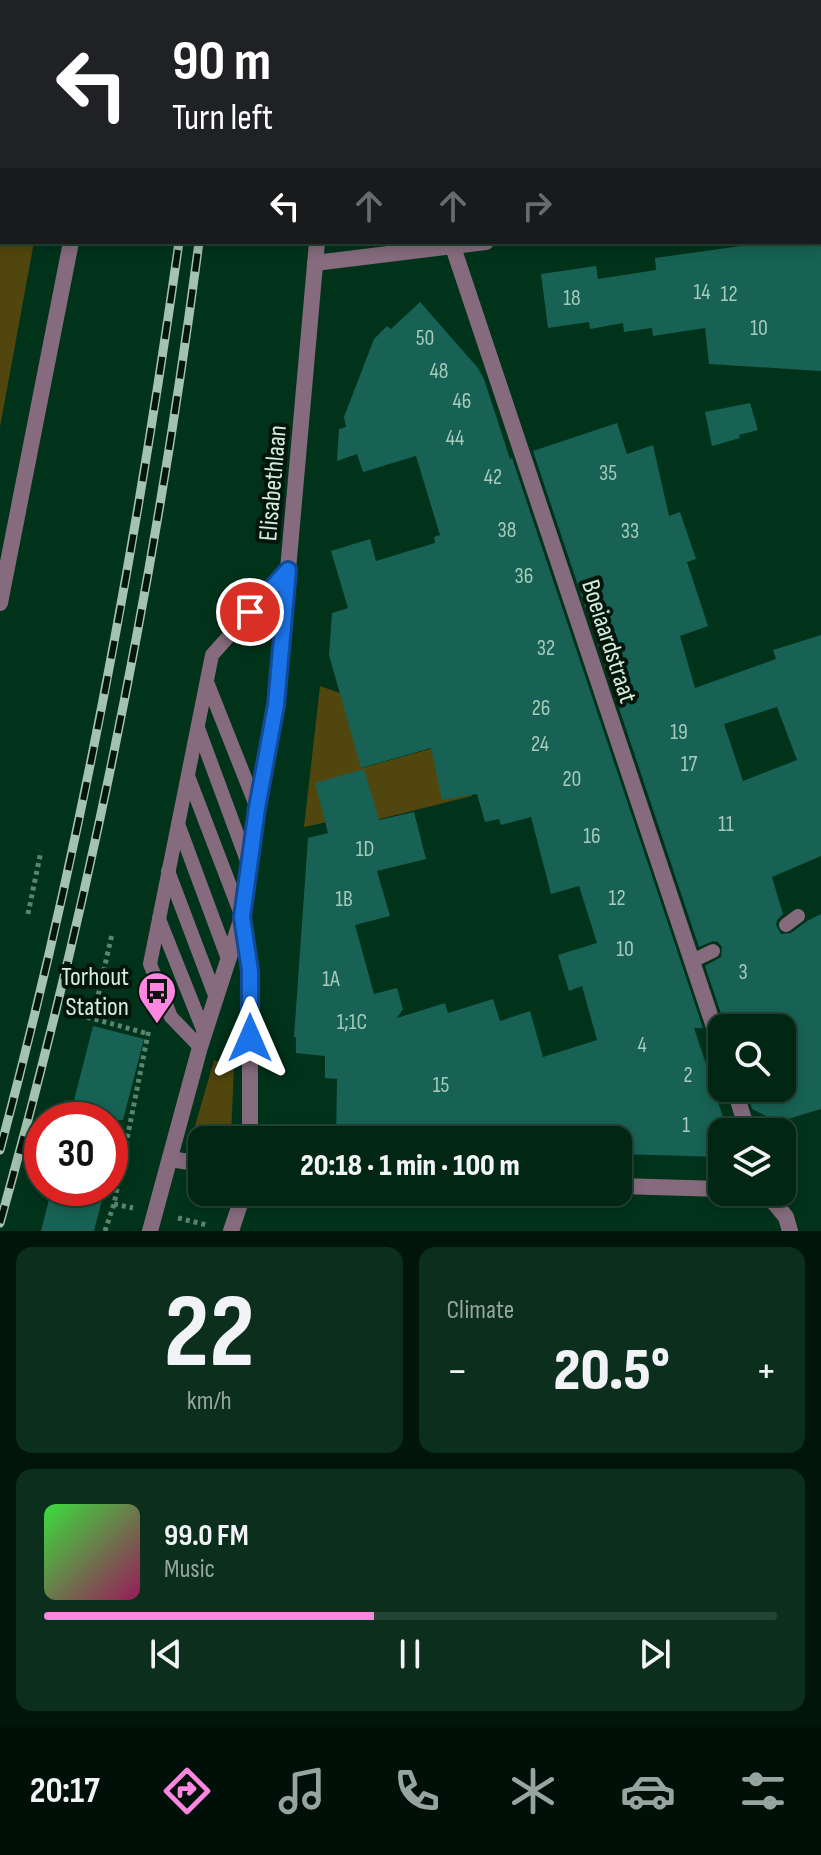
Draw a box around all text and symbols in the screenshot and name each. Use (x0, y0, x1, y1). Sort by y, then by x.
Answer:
text: 90 m (172, 29, 271, 96)
icon: left (40, 32, 144, 136)
text: Turn left (172, 97, 273, 140)
icon: left (263, 184, 307, 228)
icon: ahead (347, 184, 391, 228)
icon: ahead (431, 184, 475, 228)
icon: right (515, 184, 559, 228)
house number: 14 (694, 279, 710, 306)
house number: 12 (720, 281, 738, 308)
house number: 18 (563, 285, 581, 312)
house number: 10 (750, 315, 768, 342)
house number: 50 (416, 325, 434, 352)
house number: 48 (430, 358, 448, 385)
house number: 46 (453, 388, 471, 415)
street label: Elisabethlaan (253, 424, 294, 542)
house number: 44 (446, 425, 464, 452)
house number: 35 (599, 460, 617, 487)
house number: 42 (484, 464, 502, 491)
house number: 38 (498, 517, 516, 544)
house number: 33 (621, 518, 639, 545)
house number: 36 (515, 563, 533, 590)
street label: Boeiaardstraat (574, 576, 643, 707)
pin (216, 578, 284, 646)
icon: arrive (228, 590, 272, 634)
house number: 32 (537, 635, 555, 662)
house number: 26 (532, 695, 550, 722)
house number: 19 (670, 719, 688, 746)
house number: 24 (531, 731, 549, 758)
house number: 17 (681, 751, 697, 778)
house number: 20 (563, 766, 581, 793)
house number: 11 (718, 811, 734, 838)
house number: 16 (583, 823, 601, 850)
house number: 1D (356, 836, 374, 863)
house number: 12 (608, 885, 626, 912)
house number: 1B (335, 886, 353, 913)
house number: 10 (616, 936, 634, 963)
house number: 3 (738, 959, 748, 986)
place label: Torhout Station (61, 962, 129, 1023)
house number: 1A (322, 966, 340, 993)
bus stop icon: Torhout Station (136, 970, 178, 1025)
position arrow (208, 996, 292, 1080)
house number: 1;1C (337, 1009, 367, 1036)
map controls (708, 1014, 796, 1206)
button: search (708, 1014, 796, 1102)
house number: 4 (637, 1032, 647, 1059)
house number: 2 (683, 1062, 693, 1089)
house number: 15 (433, 1072, 449, 1099)
speed limit sign: 30 (24, 1102, 128, 1206)
house number: 1 (682, 1112, 690, 1139)
button: layers (708, 1118, 796, 1206)
text: 20:18 · 1 min · 100 m (300, 1148, 520, 1184)
text: 22 (164, 1271, 255, 1396)
text: Climate (447, 1295, 514, 1326)
text: 20.5° (553, 1335, 670, 1407)
text: − (447, 1345, 468, 1398)
text: + (755, 1345, 777, 1398)
text: km/h (187, 1386, 232, 1417)
text: 99.0 FM (164, 1518, 249, 1554)
text: Music (164, 1554, 215, 1585)
icon: previous (144, 1632, 188, 1676)
icon: pause (388, 1632, 432, 1676)
icon: next (633, 1632, 677, 1676)
icon: directions (159, 1763, 215, 1819)
icon: music (274, 1763, 330, 1819)
icon: phone (389, 1763, 445, 1819)
icon: climate (505, 1763, 561, 1819)
icon: car (620, 1763, 676, 1819)
icon: filters (735, 1763, 791, 1819)
text: 20:17 (30, 1770, 100, 1813)

